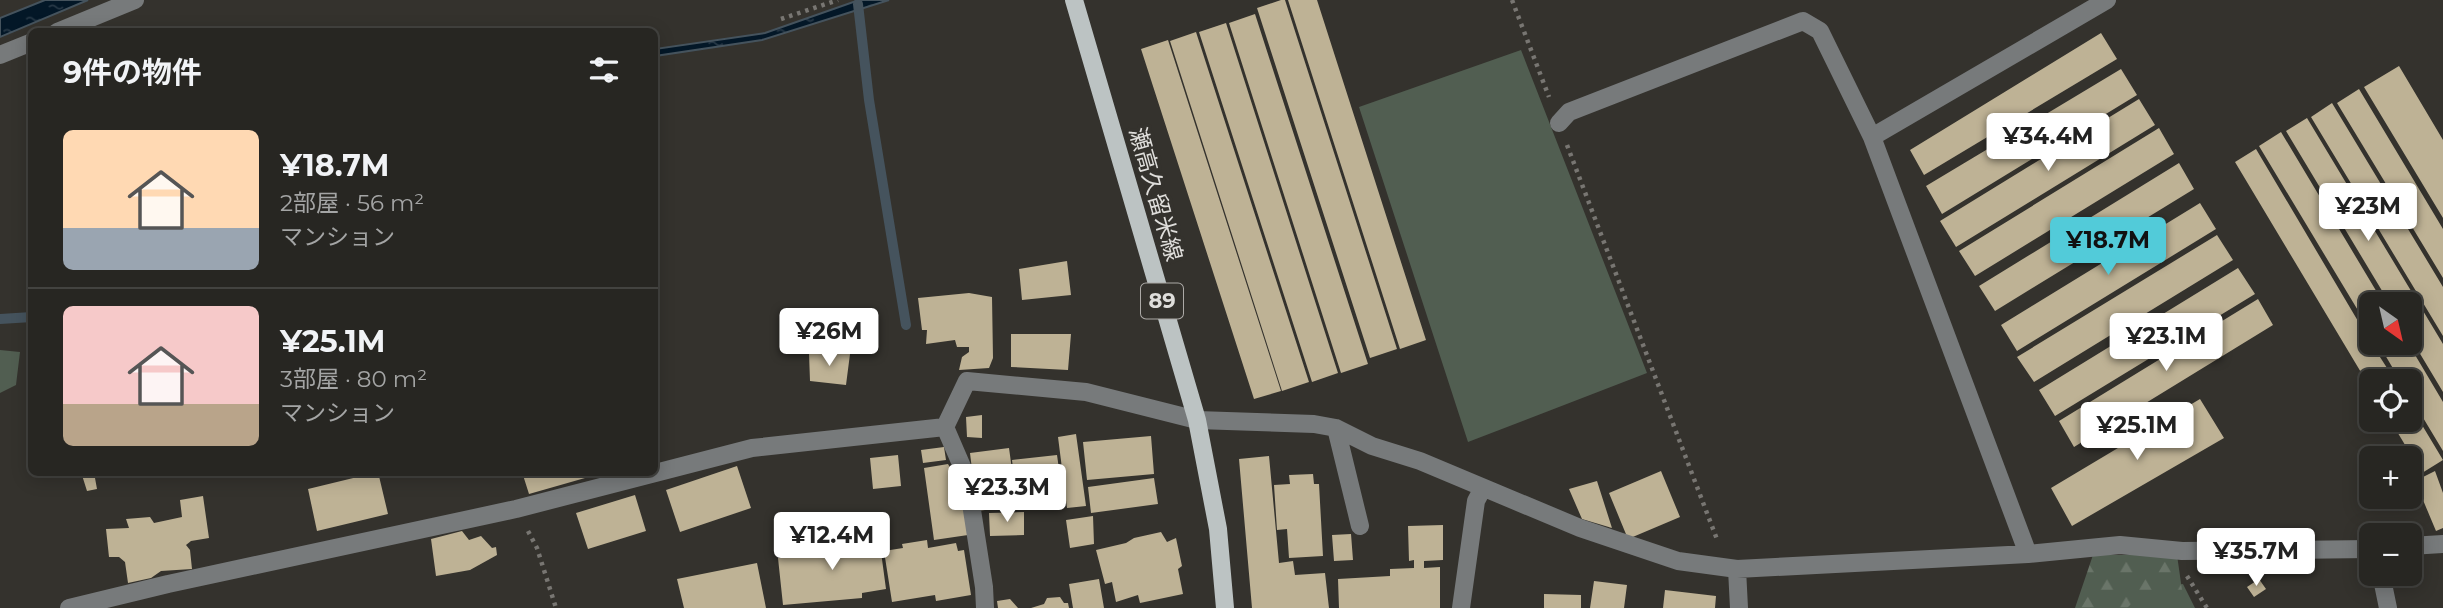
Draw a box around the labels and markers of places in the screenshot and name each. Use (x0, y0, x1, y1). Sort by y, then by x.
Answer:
pin: ¥34.4M (1991, 114, 2105, 173)
pin: ¥23M (2327, 184, 2409, 243)
pin: ¥18.7M (2051, 218, 2165, 277)
pin: ¥26M (788, 308, 870, 368)
pin: ¥23.1M (2109, 314, 2223, 373)
pin: ¥25.1M (2080, 402, 2194, 462)
pin: ¥23.3M (950, 464, 1064, 524)
pin: ¥12.4M (775, 512, 889, 572)
pin: ¥35.7M (2199, 528, 2313, 588)

